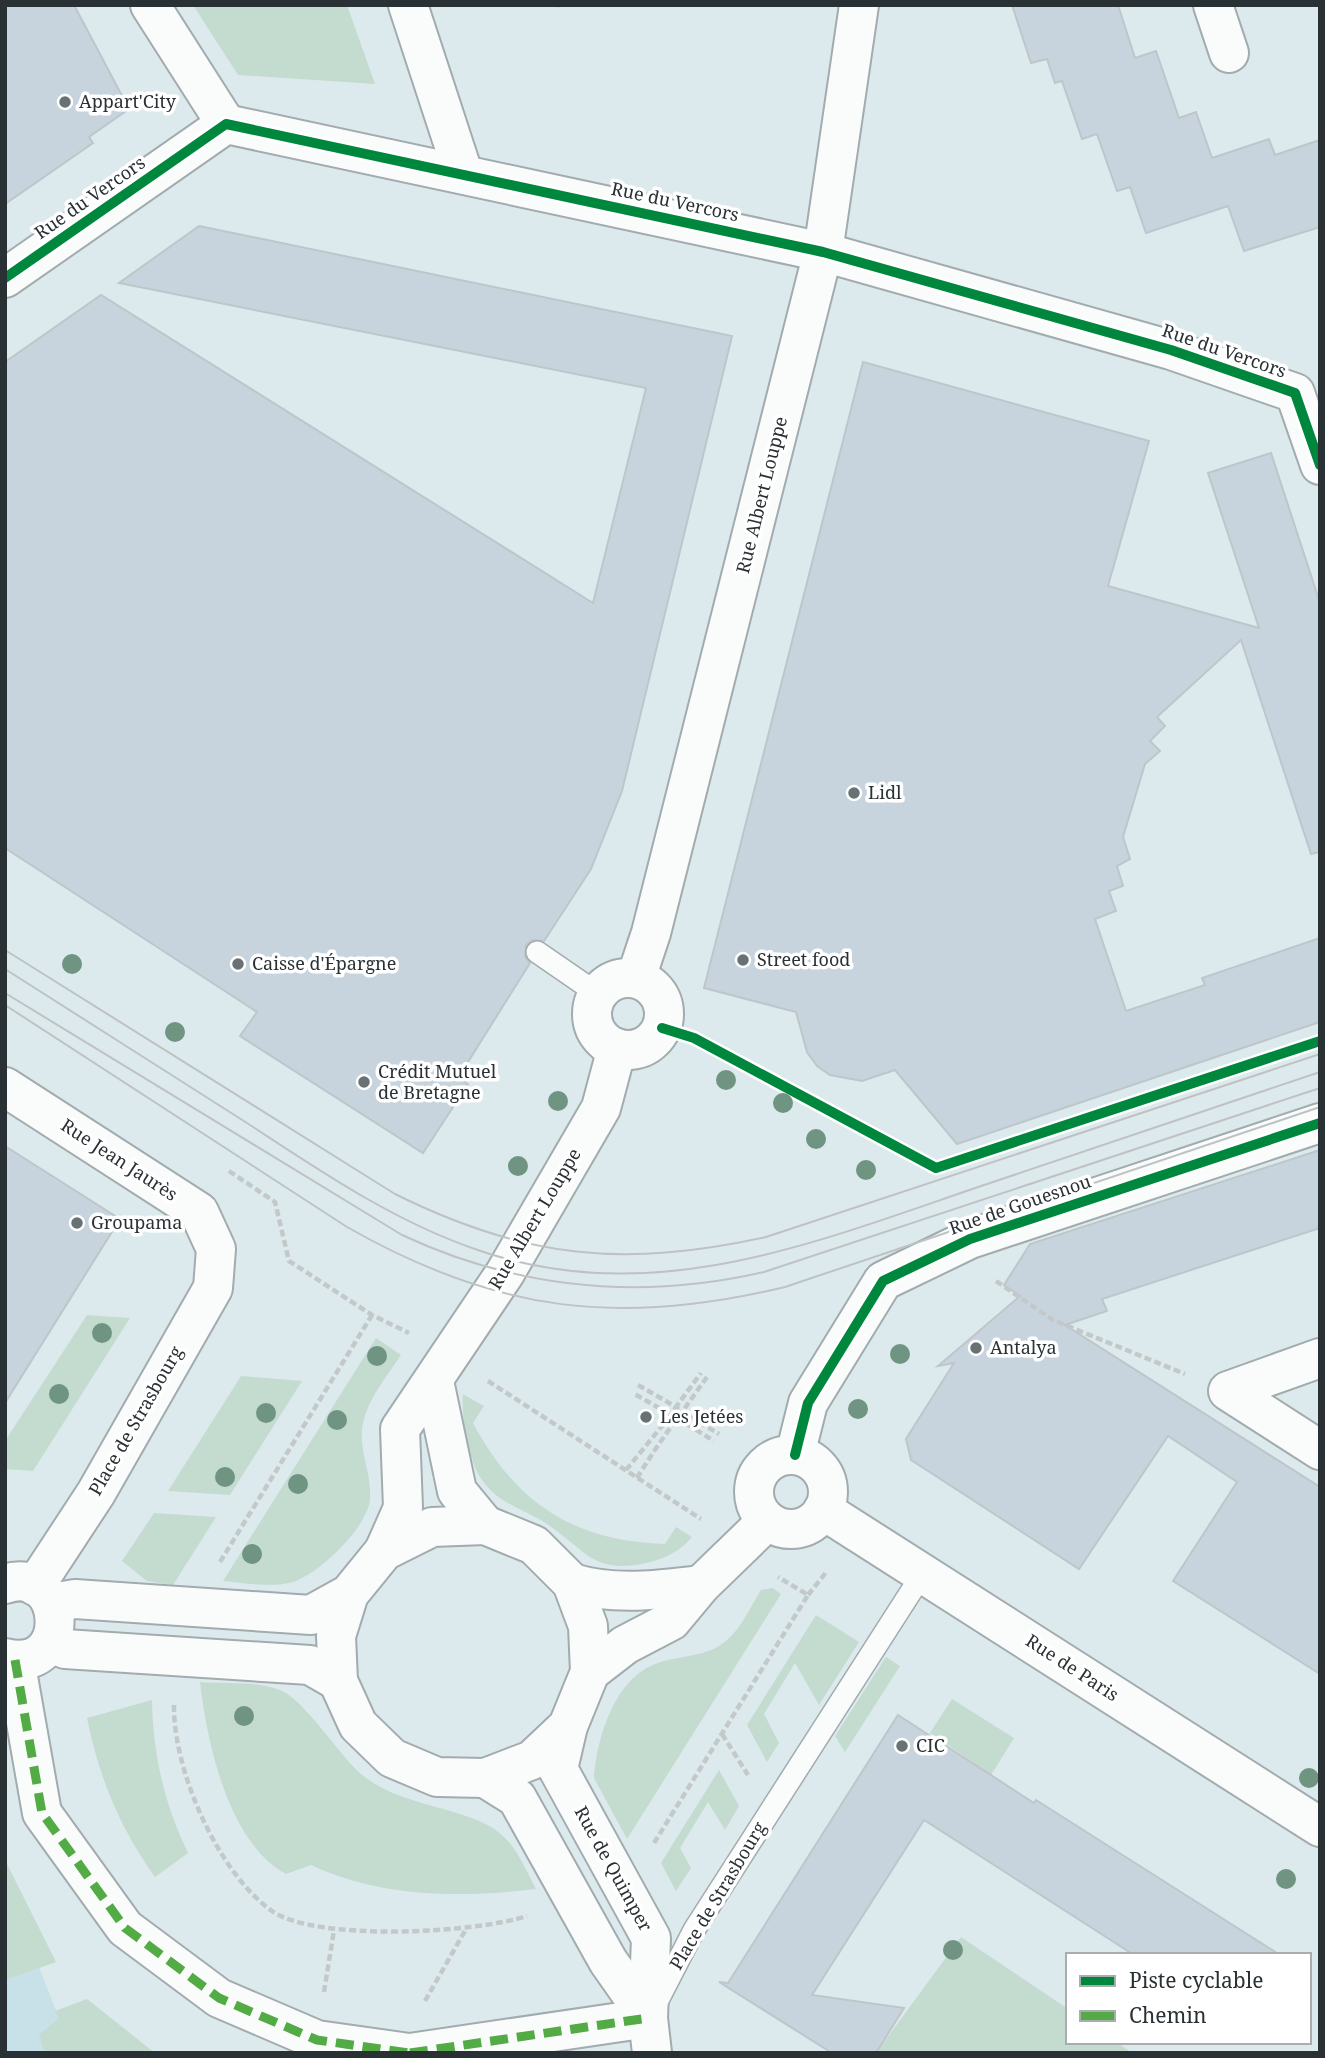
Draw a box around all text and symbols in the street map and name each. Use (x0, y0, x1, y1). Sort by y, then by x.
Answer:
place label: Appart'City (79, 89, 177, 113)
marker: Appart'City (57, 94, 73, 110)
street label: Rue du Vercors (29, 150, 149, 244)
street label: Rue du Vercors (609, 176, 741, 226)
street label: Rue du Vercors (1159, 318, 1290, 383)
street label: Rue Albert Louppe (730, 414, 792, 576)
place label: Lidl (868, 780, 902, 804)
marker: Lidl (846, 785, 862, 801)
place label: Street food (757, 947, 850, 971)
place label: Caisse d'Épargne (252, 951, 396, 975)
marker: Street food (735, 952, 751, 968)
marker: Caisse d'Épargne (230, 956, 246, 972)
place label: Crédit Mutuel de Bretagne (378, 1059, 497, 1104)
marker: Crédit Mutuel de Bretagne (356, 1074, 372, 1090)
street label: Rue Jean Jaurès (57, 1113, 182, 1206)
street label: Rue Albert Louppe (482, 1143, 586, 1294)
street label: Rue de Gouesnou (945, 1168, 1094, 1240)
place label: Groupama (91, 1210, 182, 1234)
marker: Groupama (69, 1215, 85, 1231)
place label: Antalya (990, 1335, 1057, 1359)
marker: Antalya (968, 1340, 984, 1356)
street label: Place de Strasbourg (83, 1341, 188, 1500)
place label: Les Jetées (660, 1404, 743, 1428)
marker: Les Jetées (638, 1409, 654, 1425)
street label: Rue de Paris (1021, 1628, 1124, 1706)
place label: CIC (916, 1733, 945, 1757)
marker: CIC (894, 1738, 910, 1754)
street label: Rue de Quimper (570, 1802, 658, 1936)
street label: Place de Strasbourg (663, 1817, 771, 1974)
legend (1066, 1953, 1311, 2044)
text: Piste cyclable (1129, 1966, 1263, 1994)
text: Chemin (1129, 2001, 1207, 2029)

